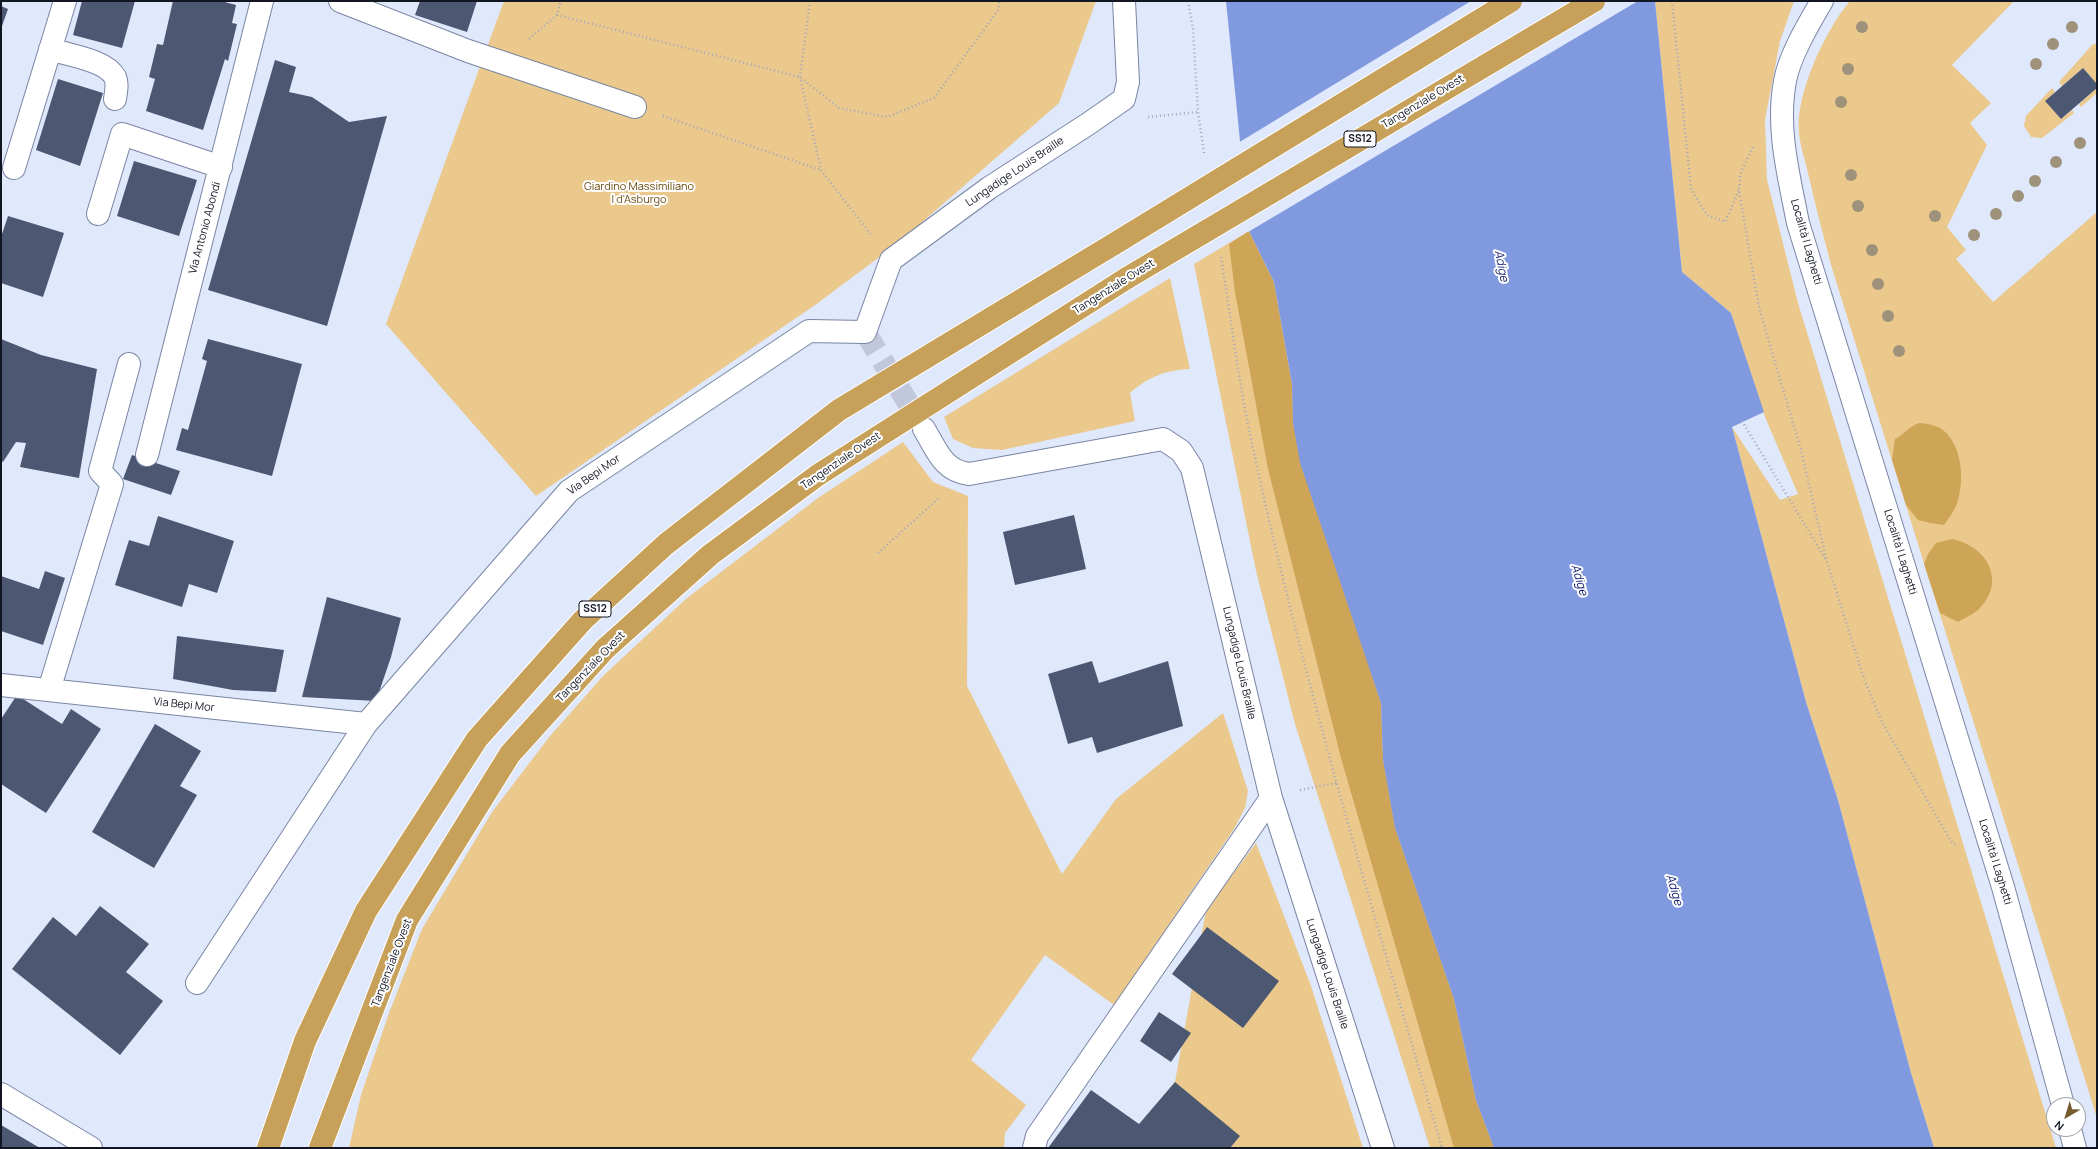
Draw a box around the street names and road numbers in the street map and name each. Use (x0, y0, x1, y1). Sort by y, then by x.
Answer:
street label: Tangenziale Ovest (1380, 72, 1466, 132)
road number: SS12 (1344, 131, 1376, 147)
street label: Lungadige Louis Braille (963, 134, 1067, 210)
street label: Via Antonio Abondi (186, 180, 224, 276)
street label: Località I Laghetti (1787, 197, 1825, 287)
street label: Tangenziale Ovest (1071, 257, 1157, 317)
street label: Tangenziale Ovest (799, 429, 883, 493)
street label: Via Bepi Mor (565, 452, 623, 498)
street label: Località I Laghetti (1881, 508, 1919, 596)
road number: SS12 (579, 601, 611, 617)
street label: Lungadige Louis Braille (1220, 605, 1258, 721)
street label: Tangenziale Ovest (554, 629, 628, 705)
street label: Via Bepi Mor (153, 695, 215, 715)
street label: Località I Laghetti (1976, 818, 2014, 906)
street label: Tangenziale Ovest (369, 917, 415, 1009)
street label: Lungadige Louis Braille (1303, 917, 1351, 1031)

